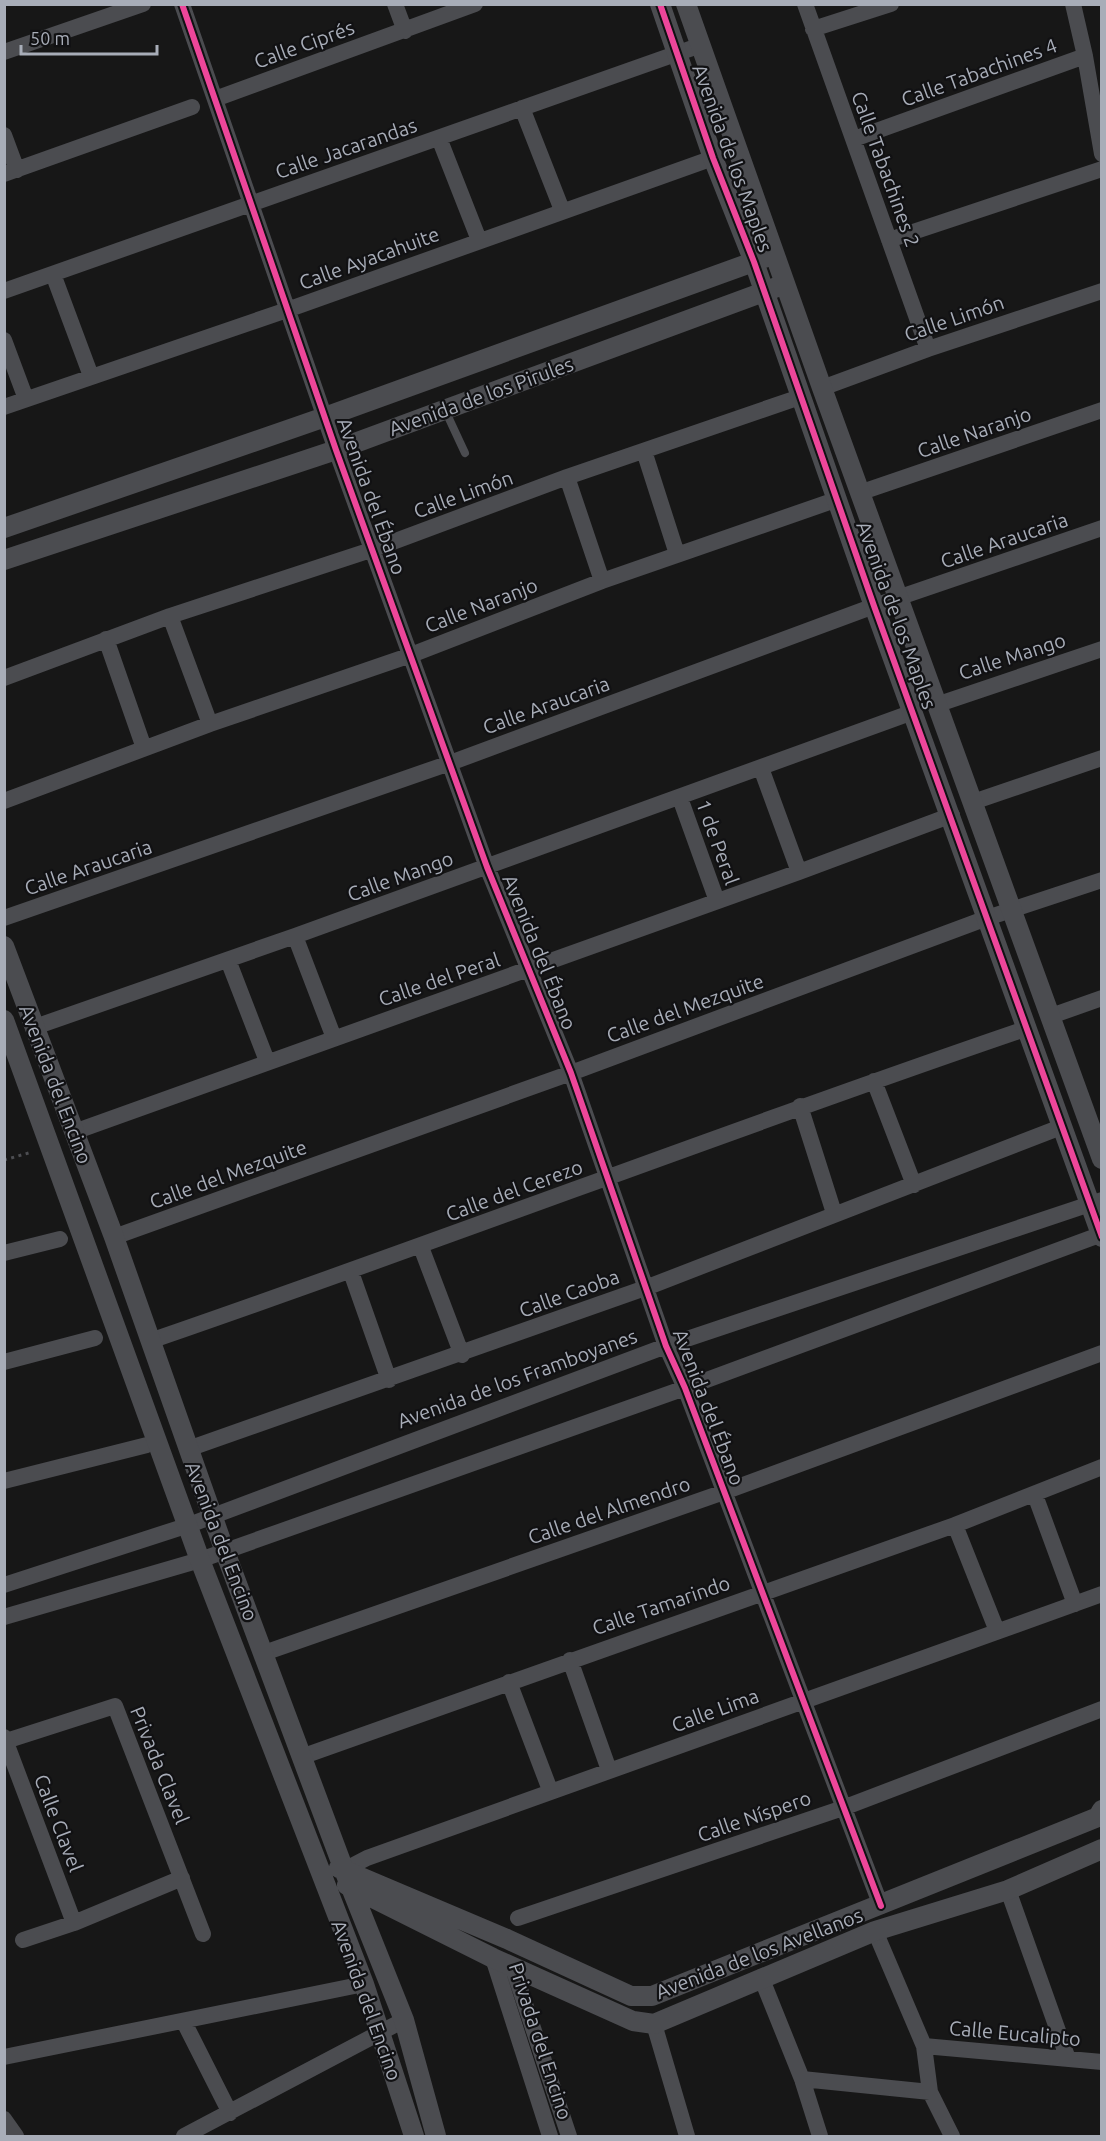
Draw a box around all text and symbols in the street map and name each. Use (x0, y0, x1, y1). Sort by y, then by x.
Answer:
street label: Calle Ciprés (251, 15, 357, 73)
scale bar (21, 18, 158, 56)
text: 50 m (30, 28, 70, 48)
street label: Calle Tabachines 4 (898, 33, 1060, 111)
street label: Avenida de los Maples (688, 61, 778, 255)
street label: Calle Tabachines 2 (847, 88, 925, 250)
street label: Calle Jacarandas (272, 113, 420, 183)
street label: Calle Ayacahuite (296, 222, 442, 294)
street label: Calle Limón (901, 290, 1007, 346)
street label: Avenida de los Pirules (386, 352, 576, 440)
street label: Calle Naranjo (914, 402, 1034, 462)
street label: Avenida del Ébano (333, 414, 411, 578)
street label: Calle Limón (410, 465, 516, 523)
street label: Calle Araucaria (937, 507, 1071, 573)
street label: Avenida de los Maples (852, 518, 942, 712)
street label: Calle Naranjo (421, 573, 541, 637)
street label: Calle Mango (956, 628, 1068, 684)
street label: Calle Araucaria (479, 671, 613, 739)
street label: 1 de Peral (692, 796, 744, 888)
street label: Calle Araucaria (21, 834, 155, 900)
street label: Calle Mango (344, 846, 456, 906)
street label: Avenida del Ébano (498, 871, 582, 1033)
street label: Calle del Peral (375, 947, 503, 1011)
street label: Calle del Mezquite (603, 969, 767, 1047)
street label: Avenida del Encino (15, 1001, 97, 1167)
street label: Calle del Mezquite (146, 1135, 310, 1213)
street label: Calle del Cerezo (442, 1155, 586, 1225)
street label: Calle Caoba (516, 1264, 622, 1322)
street label: Avenida de los Framboyanes (394, 1324, 640, 1432)
street label: Avenida del Ébano (669, 1326, 749, 1488)
street label: Avenida del Encino (181, 1458, 263, 1624)
street label: Calle del Almendro (525, 1471, 693, 1549)
street label: Calle Tamarindo (589, 1571, 733, 1639)
street label: Calle Lima (668, 1684, 762, 1736)
street label: Privada Clavel (126, 1703, 194, 1827)
street label: Calle Clavel (30, 1771, 88, 1875)
street label: Calle Níspero (694, 1786, 814, 1846)
street label: Avenida de los Avellanos (652, 1903, 866, 2003)
street label: Avenida del Encino (327, 1917, 407, 2083)
street label: Privada del Encino (505, 1960, 577, 2122)
street label: Calle Eucalipto (948, 2016, 1082, 2050)

